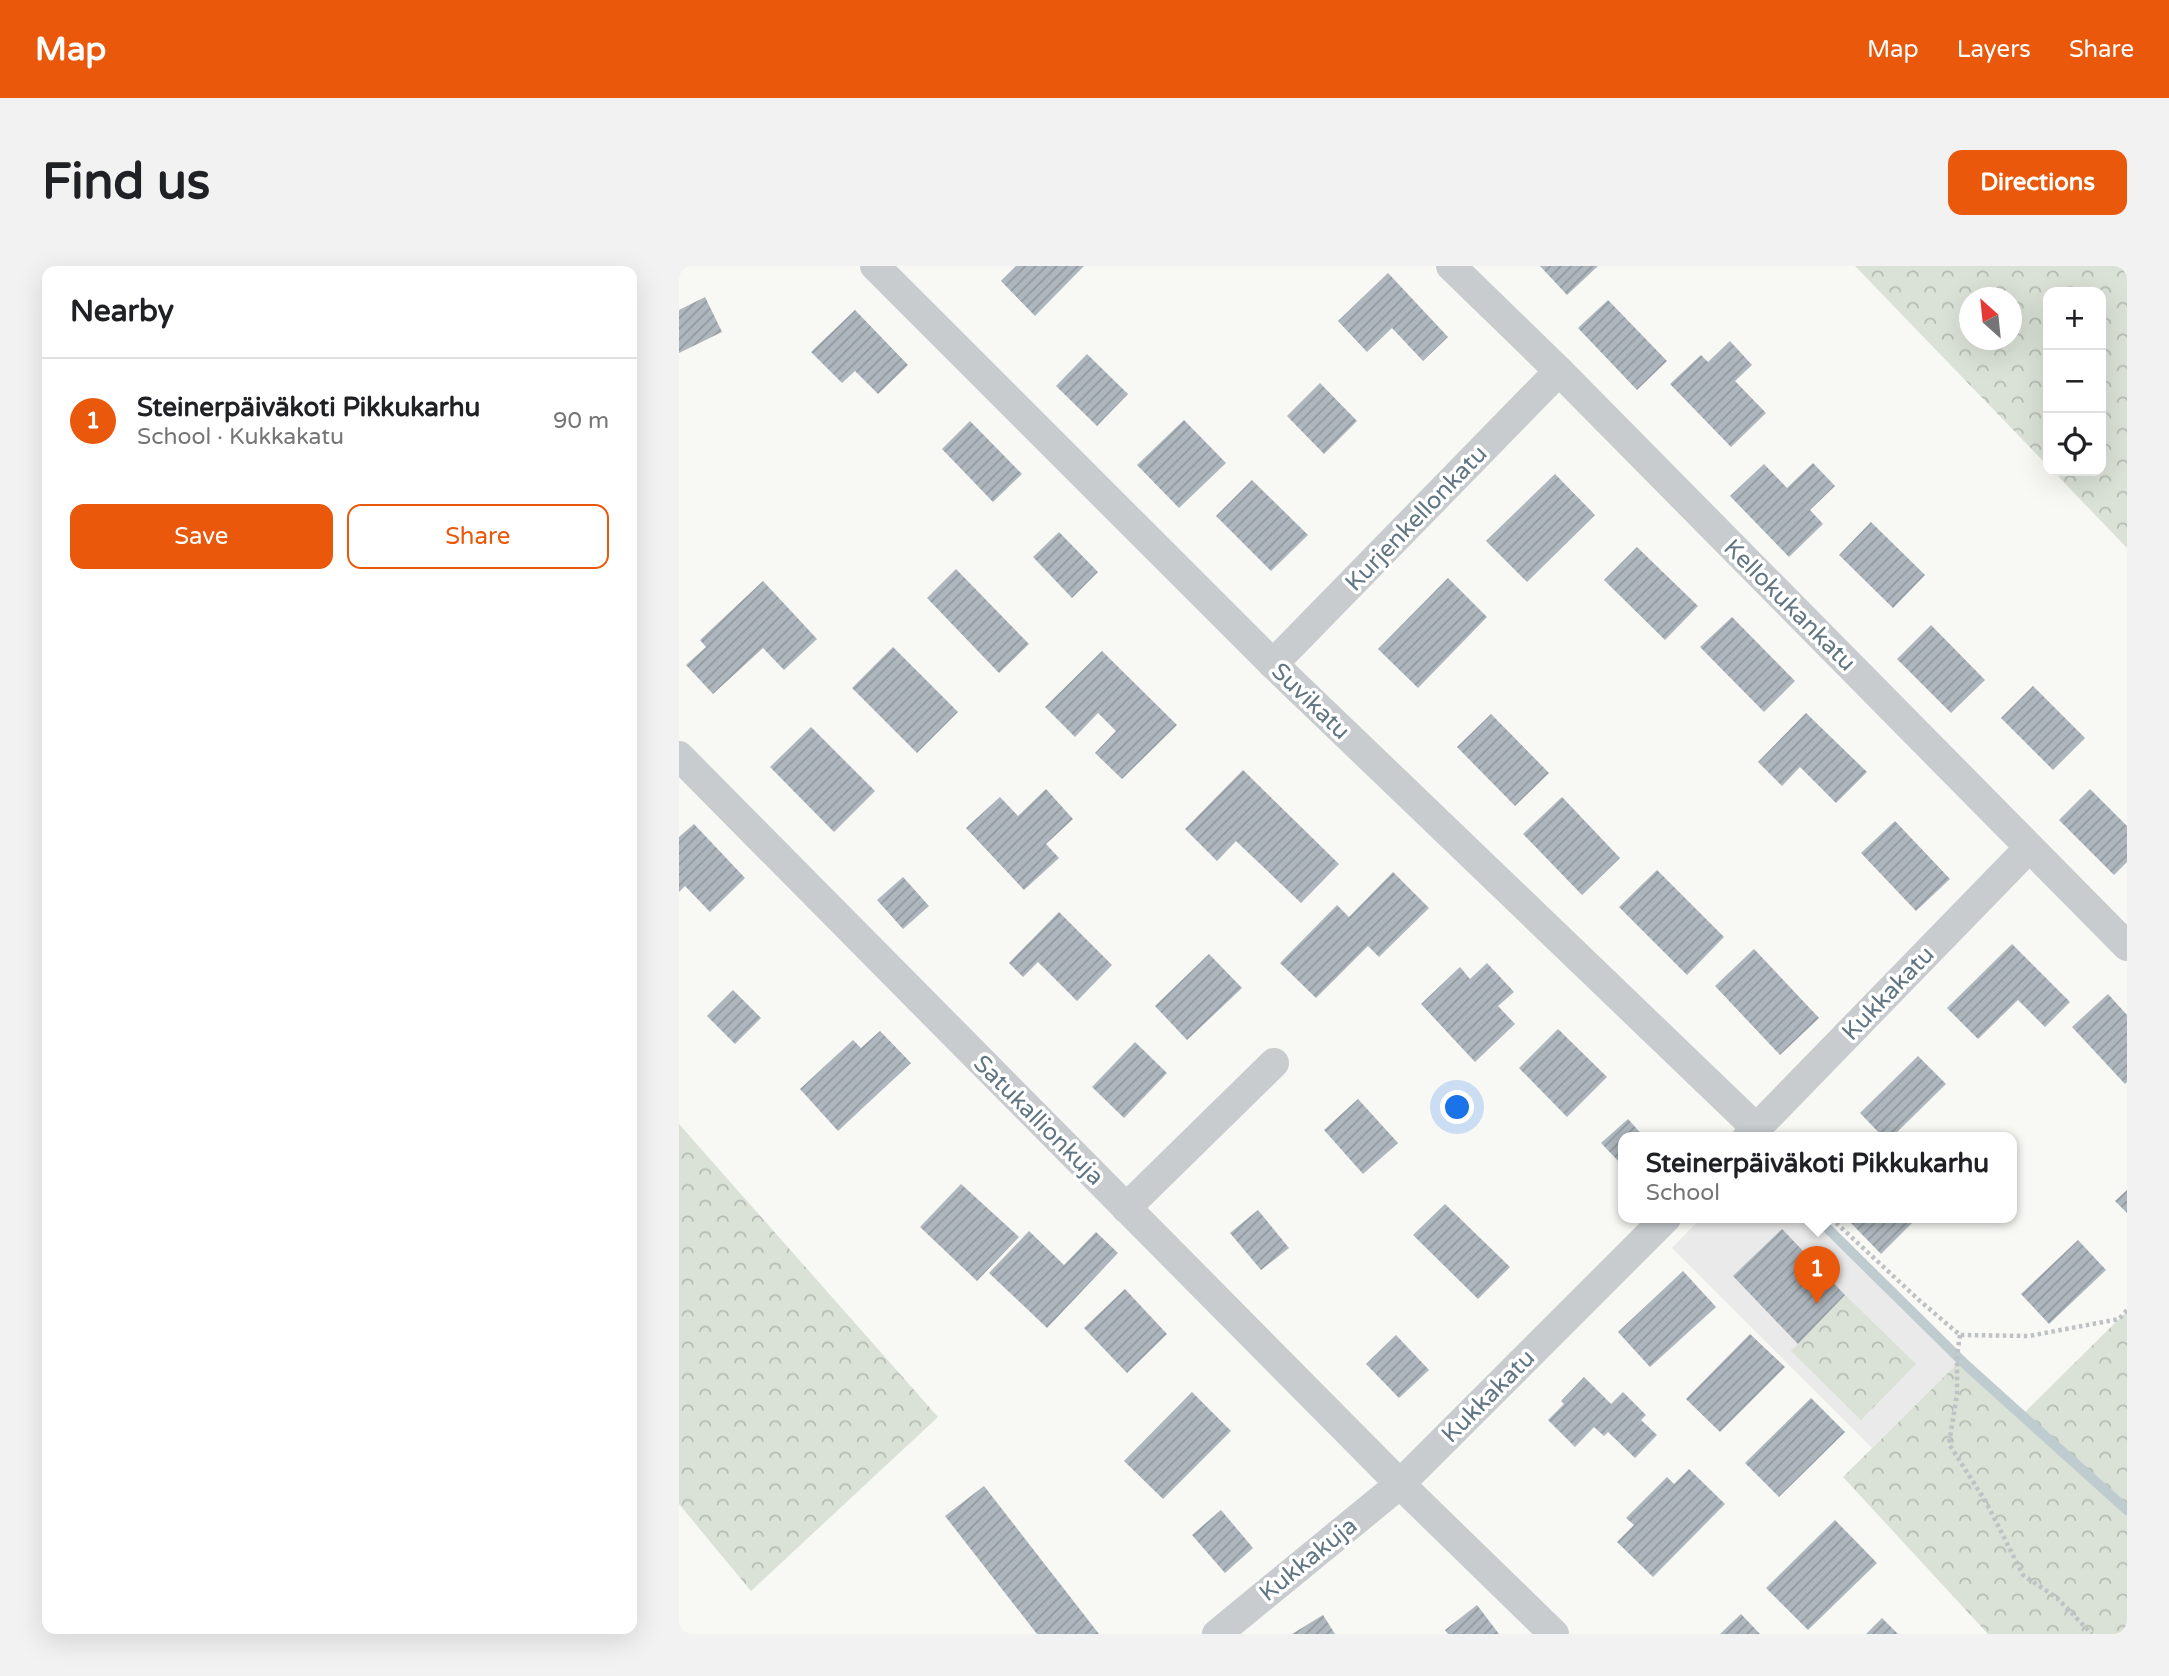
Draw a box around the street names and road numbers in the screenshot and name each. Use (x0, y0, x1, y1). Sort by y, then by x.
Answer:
street label: Kurjenkellonkatu (1339, 439, 1493, 597)
street label: Kellokukankatu (1718, 533, 1862, 677)
street label: Suvikatu (1265, 657, 1356, 746)
street label: Kukkakatu (1836, 940, 1940, 1047)
street label: Satukallionkuja (967, 1049, 1110, 1192)
street label: Kukkakatu (1436, 1344, 1541, 1449)
street label: Kukkakuja (1254, 1511, 1363, 1608)

